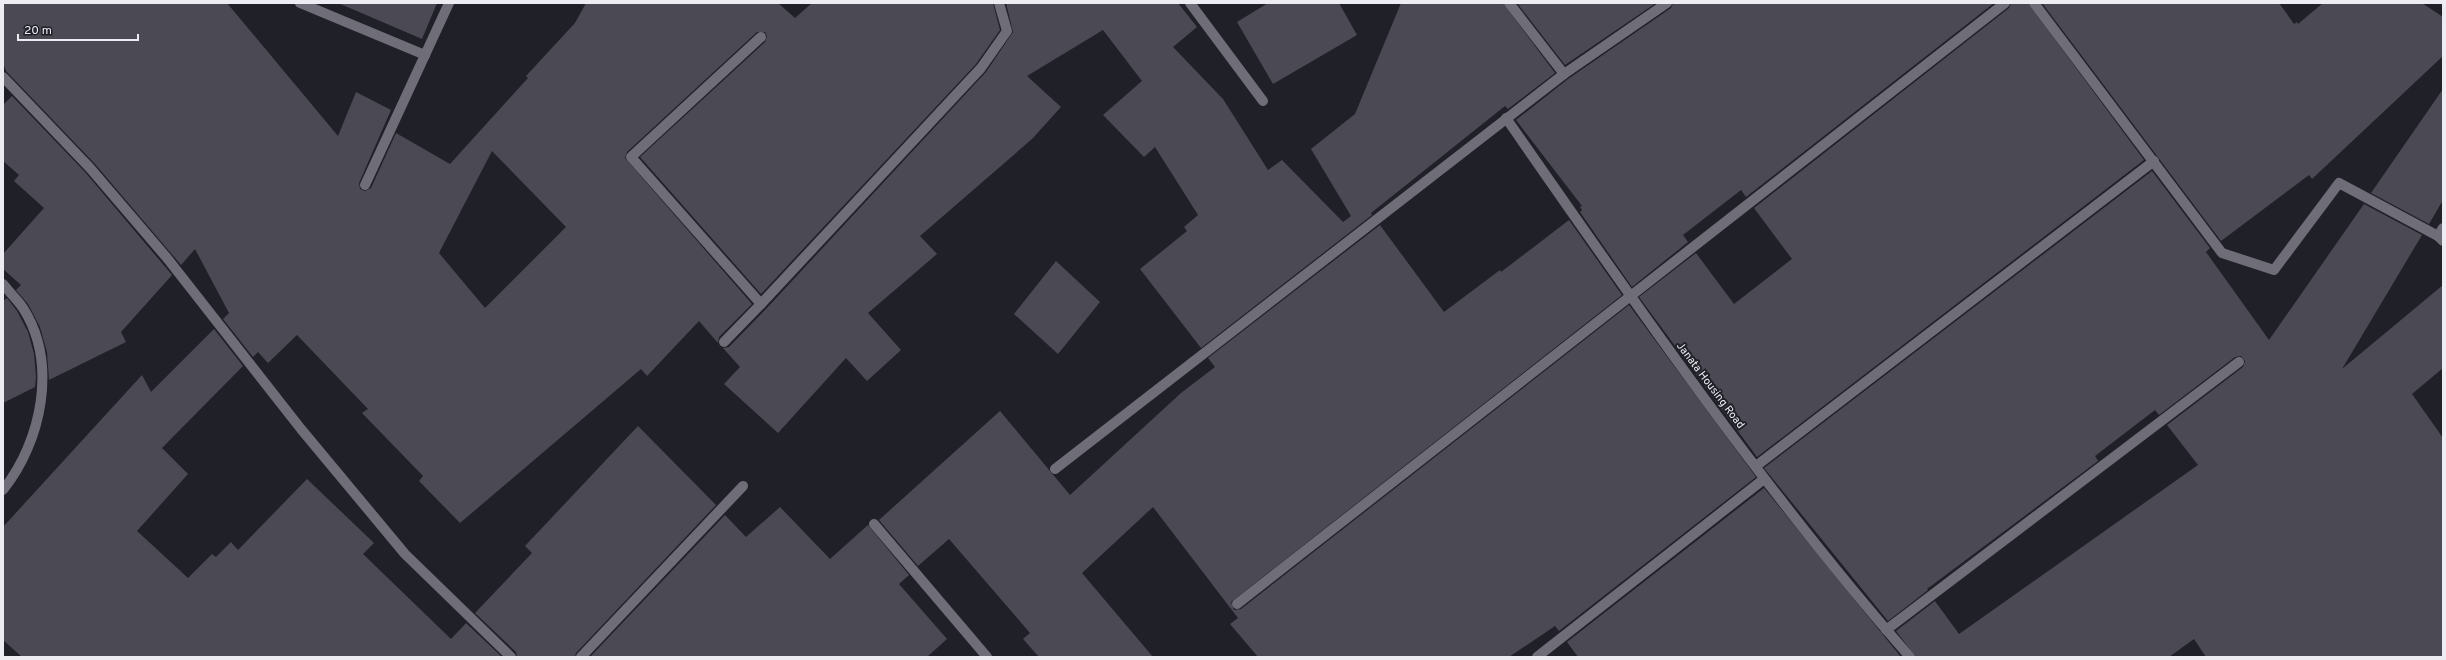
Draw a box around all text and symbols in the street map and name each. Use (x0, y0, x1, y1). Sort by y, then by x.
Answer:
scale bar (18, 16, 138, 42)
text: 20 m (24, 23, 52, 39)
street label: Janata Housing Road (1673, 340, 1747, 432)

